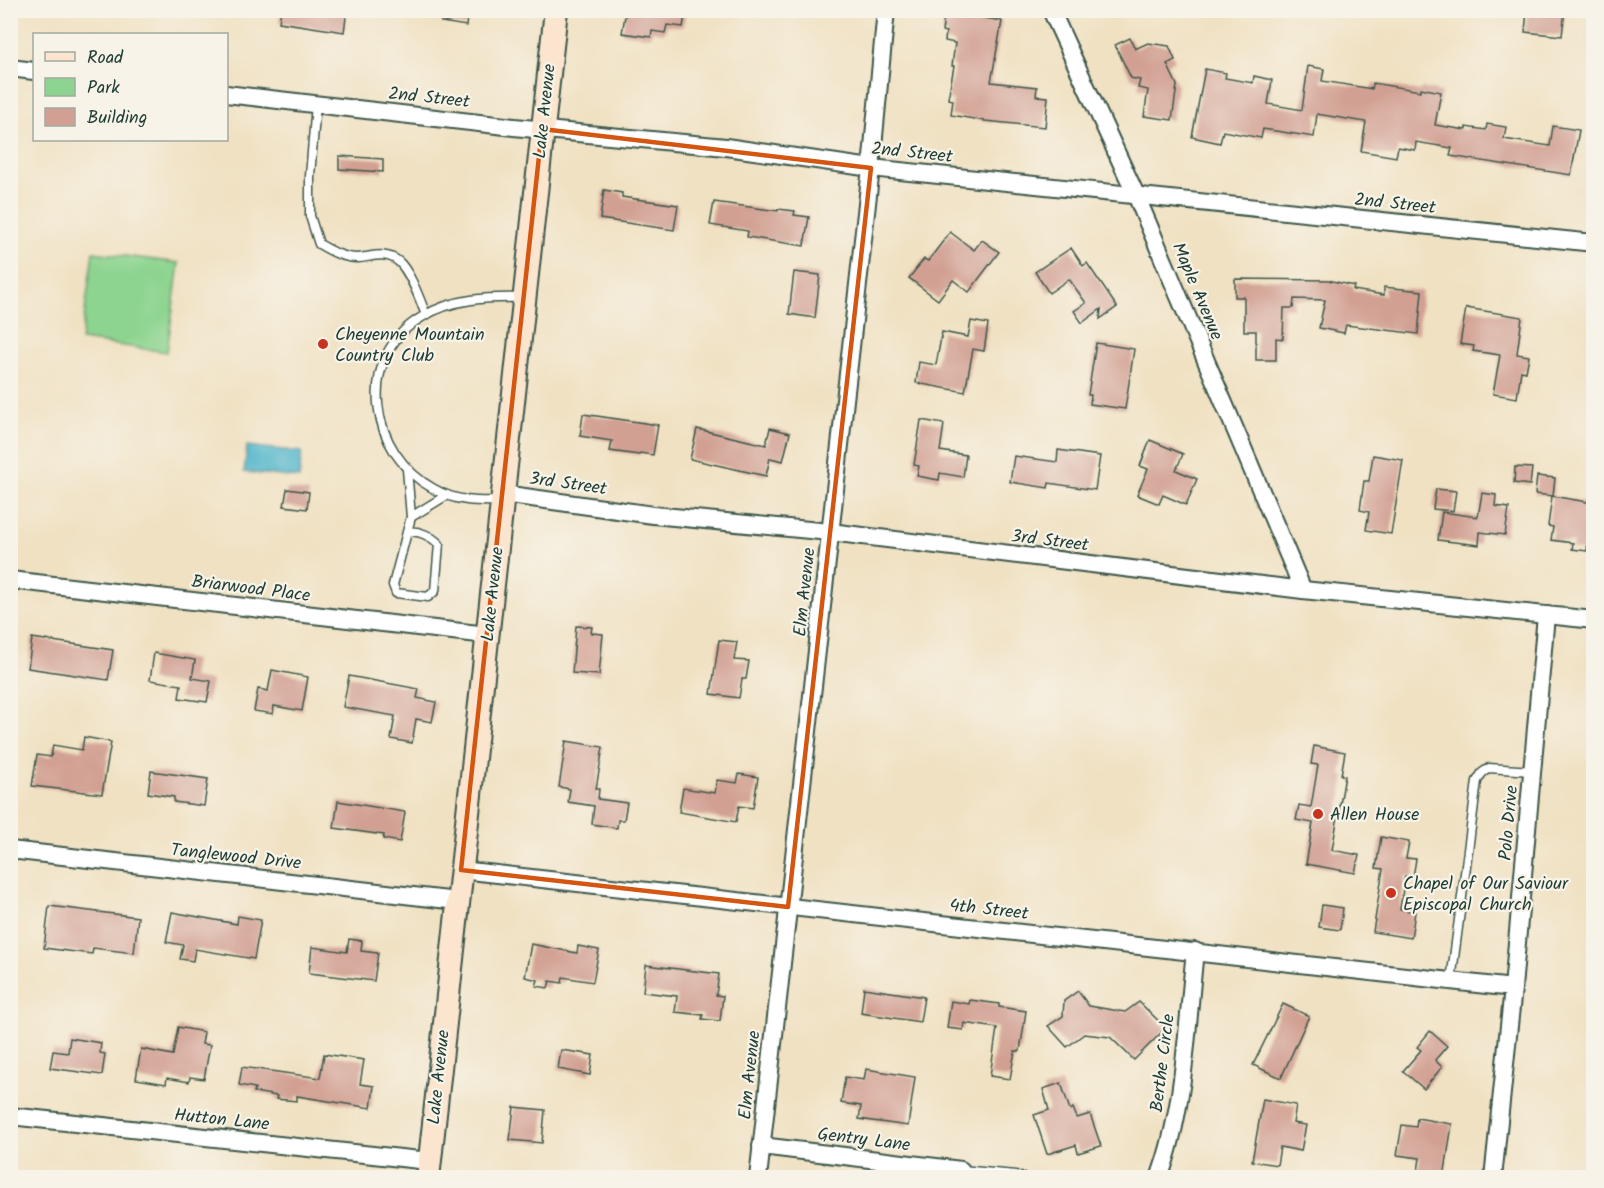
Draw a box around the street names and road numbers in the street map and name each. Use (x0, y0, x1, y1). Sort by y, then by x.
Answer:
street label: Lake Avenue (526, 62, 565, 160)
street label: 2nd Street (387, 80, 472, 117)
street label: 2nd Street (870, 135, 955, 172)
street label: 2nd Street (1353, 186, 1438, 223)
street label: Maple Avenue (1163, 238, 1230, 345)
street label: 3rd Street (527, 465, 609, 504)
street label: 3rd Street (1009, 522, 1091, 561)
street label: Lake Avenue (474, 545, 513, 643)
street label: Elm Avenue (786, 546, 825, 638)
street label: Briarwood Place (190, 568, 312, 611)
street label: Polo Drive (1492, 784, 1527, 862)
street label: Tanglewood Drive (169, 836, 302, 879)
street label: 4th Street (948, 892, 1031, 929)
street label: Berthe Circle (1143, 1012, 1184, 1114)
street label: Lake Avenue (420, 1028, 459, 1126)
street label: Elm Avenue (731, 1029, 770, 1121)
street label: Hutton Lane (173, 1101, 271, 1140)
street label: Gentry Lane (816, 1120, 912, 1161)

